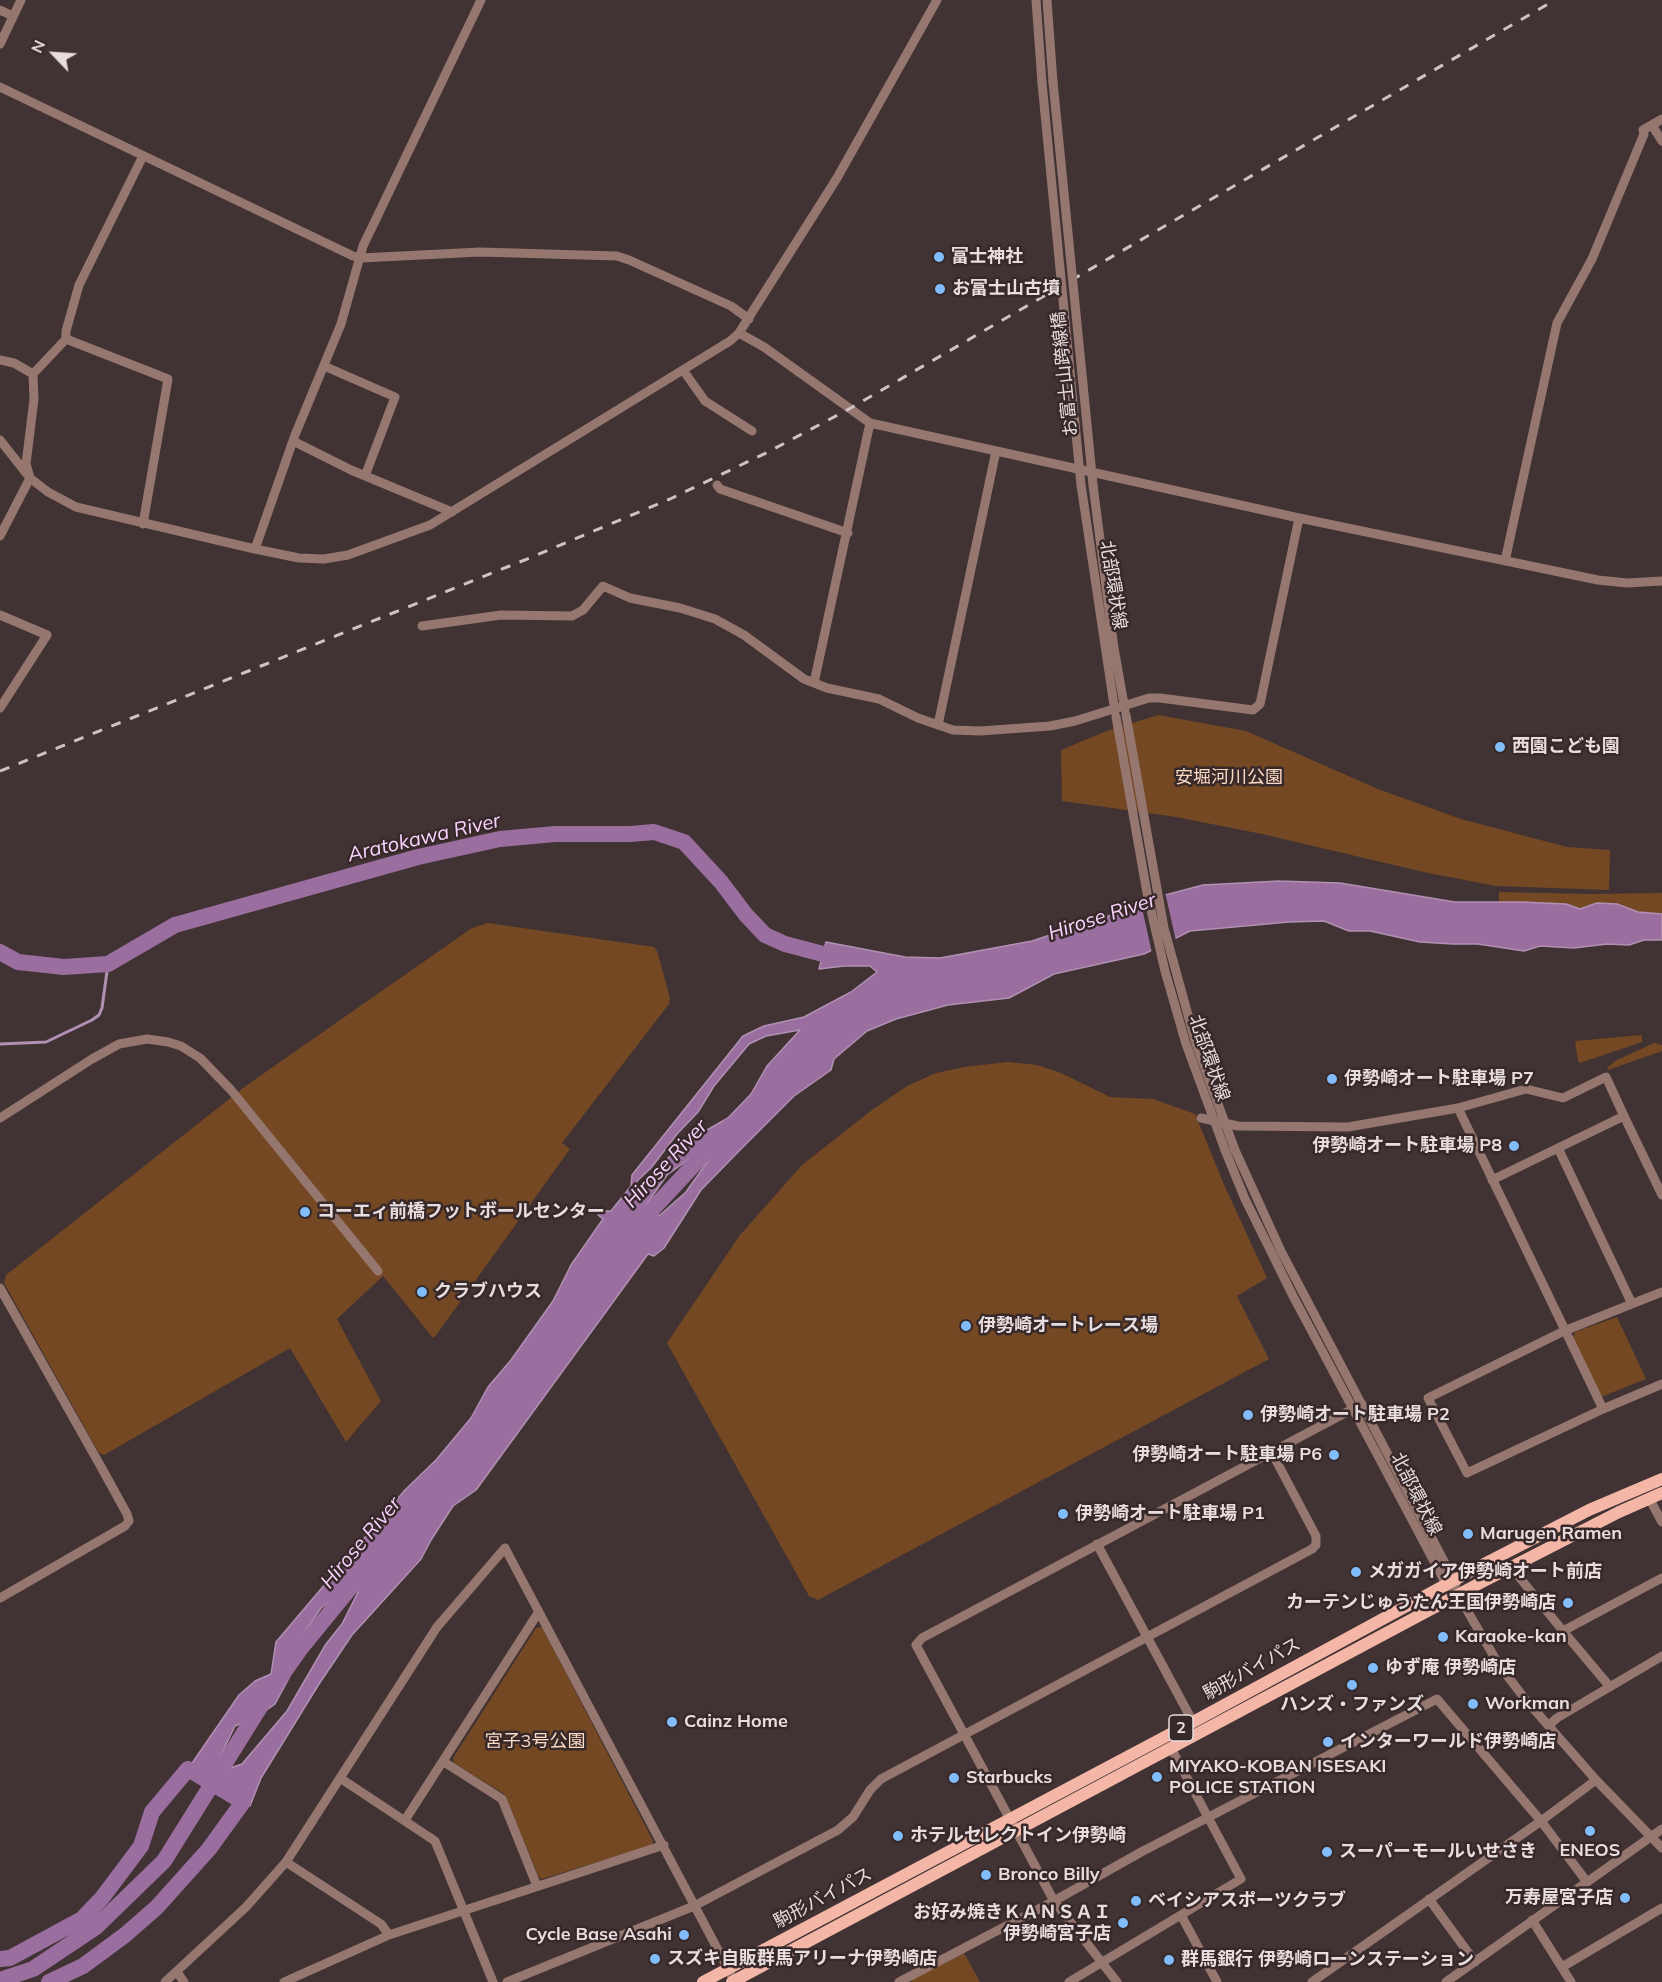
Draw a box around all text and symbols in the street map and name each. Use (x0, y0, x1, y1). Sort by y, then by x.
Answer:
north arrow (24, 24, 84, 84)
text: N (26, 37, 49, 56)
place label: 富士神社 (951, 246, 1023, 268)
marker: 富士神社 (932, 250, 946, 264)
place label: お富士山古墳 (952, 278, 1060, 300)
marker: お富士山古墳 (933, 282, 947, 296)
street label: お富士山跨線橋 (1048, 310, 1082, 438)
street label: 北部環状線 (1095, 539, 1131, 631)
place label: 西園こども園 (1512, 736, 1620, 758)
marker: 西園こども園 (1493, 740, 1507, 754)
park label: 安堀河川公園 (1175, 767, 1283, 789)
water label: Aratokawa River (345, 809, 503, 867)
water label: Hirose River (1045, 888, 1159, 946)
street label: 北部環状線 (1184, 1012, 1234, 1104)
place label: 伊勢崎オート駐車場 P7 (1344, 1068, 1534, 1090)
marker: 伊勢崎オート駐車場 P7 (1325, 1072, 1339, 1086)
water label: Hirose River (619, 1115, 713, 1213)
place label: 伊勢崎オート駐車場 P8 (1312, 1135, 1502, 1157)
marker: 伊勢崎オート駐車場 P8 (1507, 1139, 1521, 1153)
place label: コーエィ前橋フットボールセンター (317, 1201, 605, 1223)
marker: コーエィ前橋フットボールセンター (298, 1205, 312, 1219)
place label: クラブハウス (434, 1281, 542, 1303)
marker: クラブハウス (415, 1285, 429, 1299)
place label: 伊勢崎オートレース場 (978, 1315, 1158, 1337)
marker: 伊勢崎オートレース場 (959, 1319, 973, 1333)
place label: 伊勢崎オート駐車場 P2 (1260, 1404, 1450, 1426)
marker: 伊勢崎オート駐車場 P2 (1241, 1408, 1255, 1422)
place label: 伊勢崎オート駐車場 P6 (1132, 1444, 1322, 1466)
marker: 伊勢崎オート駐車場 P6 (1327, 1448, 1341, 1462)
street label: 北部環状線 (1386, 1449, 1446, 1539)
water label: Hirose River (316, 1492, 406, 1594)
place label: 伊勢崎オート駐車場 P1 (1075, 1503, 1265, 1525)
marker: 伊勢崎オート駐車場 P1 (1056, 1507, 1070, 1521)
place label: Marugen Ramen (1480, 1523, 1622, 1545)
marker: Marugen Ramen (1461, 1527, 1475, 1541)
place label: メガガイア伊勢崎オート前店 (1368, 1561, 1602, 1583)
marker: メガガイア伊勢崎オート前店 (1349, 1565, 1363, 1579)
place label: カーテンじゅうたん王国伊勢崎店 (1286, 1592, 1556, 1614)
marker: カーテンじゅうたん王国伊勢崎店 (1561, 1596, 1575, 1610)
place label: Karaoke-kan (1455, 1626, 1567, 1648)
marker: Karaoke-kan (1436, 1630, 1450, 1644)
street label: 駒形バイパス (1200, 1633, 1304, 1705)
place label: ゆず庵 伊勢崎店 (1385, 1657, 1516, 1679)
marker: ゆず庵 伊勢崎店 (1366, 1661, 1380, 1675)
marker: ハンズ・ファンズ (1345, 1678, 1359, 1692)
place label: Workman (1485, 1693, 1570, 1715)
place label: ハンズ・ファンズ (1280, 1694, 1424, 1716)
marker: Workman (1466, 1697, 1480, 1711)
place label: Cainz Home (684, 1711, 788, 1733)
marker: Cainz Home (665, 1715, 679, 1729)
road number: 2 (1169, 1715, 1193, 1741)
park label: 宮子3号公園 (485, 1731, 585, 1753)
place label: インターワールド伊勢崎店 (1340, 1731, 1556, 1753)
marker: インターワールド伊勢崎店 (1321, 1735, 1335, 1749)
place label: MIYAKO-KOBAN ISESAKI POLICE STATION (1169, 1756, 1386, 1798)
place label: Starbucks (966, 1767, 1052, 1789)
marker: MIYAKO-KOBAN ISESAKI POLICE STATION (1150, 1770, 1164, 1784)
marker: Starbucks (947, 1771, 961, 1785)
marker: ENEOS (1583, 1824, 1597, 1838)
place label: ホテルセレクトイン伊勢崎 (910, 1825, 1126, 1847)
marker: ホテルセレクトイン伊勢崎 (891, 1829, 905, 1843)
place label: ENEOS (1560, 1840, 1620, 1862)
place label: スーパーモールいせさき (1339, 1841, 1537, 1863)
marker: スーパーモールいせさき (1320, 1845, 1334, 1859)
street label: 駒形バイパス (770, 1863, 876, 1933)
place label: Bronco Billy (998, 1864, 1100, 1886)
marker: Bronco Billy (979, 1868, 993, 1882)
place label: 万寿屋宮子店 (1505, 1887, 1613, 1909)
place label: ベイシアスポーツクラブ (1148, 1890, 1346, 1912)
marker: 万寿屋宮子店 (1618, 1891, 1632, 1905)
marker: ベイシアスポーツクラブ (1129, 1894, 1143, 1908)
place label: お好み焼きＫＡＮＳＡＩ 伊勢崎宮子店 (913, 1902, 1111, 1944)
marker: お好み焼きＫＡＮＳＡＩ 伊勢崎宮子店 (1116, 1916, 1130, 1930)
place label: Cycle Base Asahi (525, 1924, 672, 1946)
marker: Cycle Base Asahi (677, 1928, 691, 1942)
place label: スズキ自販群馬アリーナ伊勢崎店 (667, 1948, 937, 1970)
place label: 群馬銀行 伊勢崎ローンステーション (1181, 1949, 1474, 1971)
marker: スズキ自販群馬アリーナ伊勢崎店 (648, 1952, 662, 1966)
marker: 群馬銀行 伊勢崎ローンステーション (1162, 1953, 1176, 1967)

